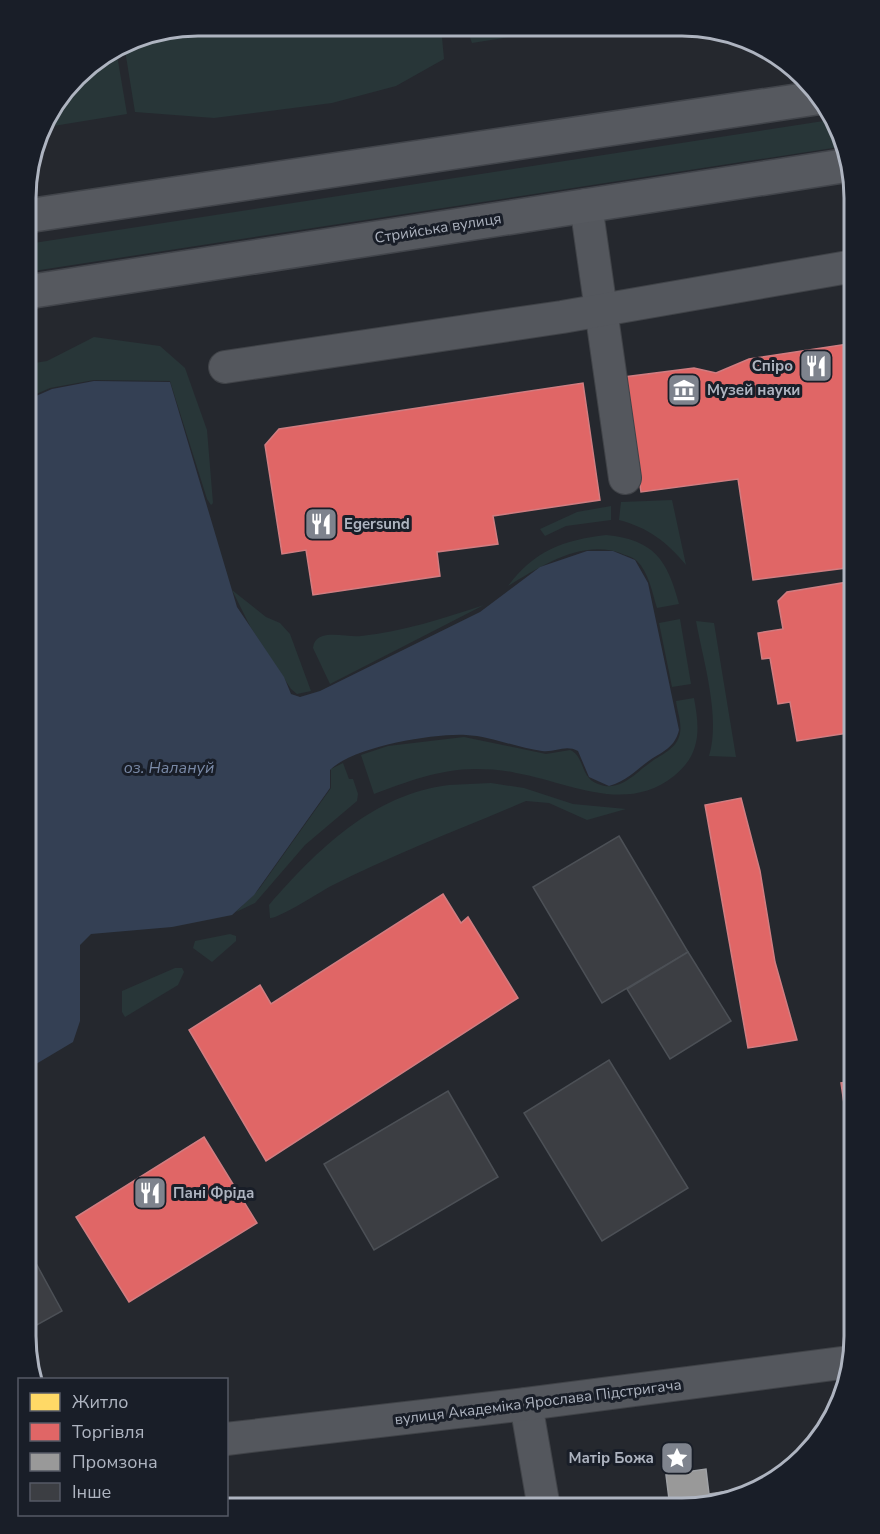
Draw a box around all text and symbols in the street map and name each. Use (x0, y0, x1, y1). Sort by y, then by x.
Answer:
street label: Стрийська вулиця (373, 208, 503, 248)
restaurant icon: Спіро (798, 348, 834, 384)
place label: Спіро (752, 356, 793, 376)
museum icon: Музей науки (666, 372, 702, 408)
place label: Музей науки (707, 380, 800, 400)
restaurant icon: Egersund (303, 506, 339, 542)
place label: Egersund (344, 514, 410, 534)
water label: оз. Налануй (124, 757, 214, 779)
restaurant icon: Пані Фріда (132, 1175, 168, 1211)
place label: Пані Фріда (173, 1183, 254, 1203)
street label: вулиця Академіка Ярослава Підстригача (393, 1374, 683, 1430)
legend (18, 1378, 228, 1516)
text: Житло (72, 1390, 128, 1414)
text: Торгівля (72, 1420, 144, 1444)
place icon: Матір Божа (659, 1440, 695, 1476)
place label: Матір Божа (568, 1448, 654, 1468)
text: Промзона (72, 1450, 158, 1474)
text: Інше (72, 1480, 111, 1504)

